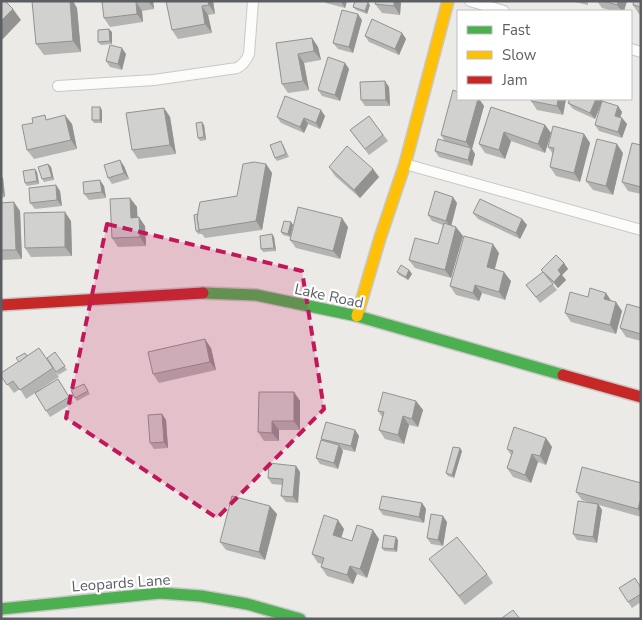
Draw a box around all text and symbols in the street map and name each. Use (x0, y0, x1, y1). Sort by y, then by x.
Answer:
legend (457, 10, 632, 100)
text: Fast (502, 20, 531, 40)
text: Slow (502, 45, 537, 65)
text: Jam (501, 70, 528, 90)
street label: Lake Road (293, 279, 365, 313)
street label: Leopards Lane (71, 570, 171, 596)

